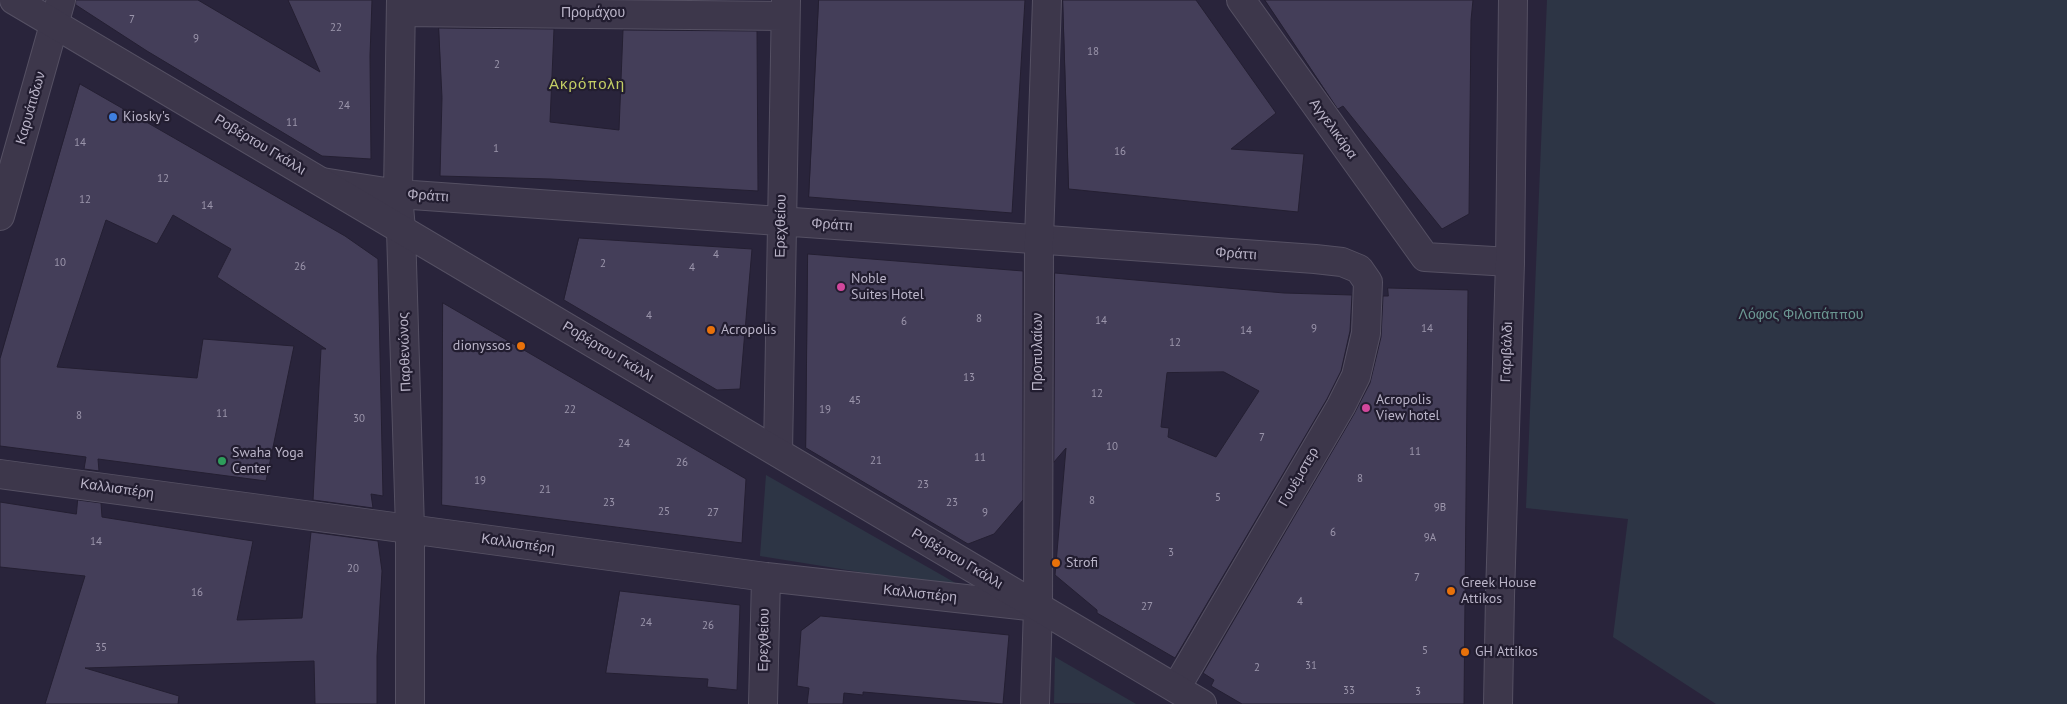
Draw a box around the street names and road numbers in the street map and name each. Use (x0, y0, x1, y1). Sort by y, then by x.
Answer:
street label: Προμάχου (561, 5, 625, 21)
street label: Καρυάτιδων (13, 69, 49, 147)
street label: Αγγελικάρα (1306, 96, 1360, 162)
street label: Ροβέρτου Γκάλλι (211, 111, 309, 179)
street label: Φράττι (407, 186, 449, 206)
street label: Ερεχθείου (772, 194, 790, 258)
street label: Φράττι (811, 215, 853, 235)
street label: Φράττι (1215, 244, 1257, 264)
street label: Παρθενώνος (395, 312, 415, 392)
street label: Προπυλαίων (1030, 313, 1046, 391)
street label: Ροβέρτου Γκάλλι (559, 318, 657, 386)
street label: Γαριβάλδι (1498, 321, 1516, 383)
street label: Γουέμστερ (1275, 444, 1323, 510)
street label: Καλλισπέρη (79, 476, 155, 502)
street label: Ροβέρτου Γκάλλι (908, 525, 1006, 593)
street label: Καλλισπέρη (480, 531, 556, 557)
street label: Καλλισπέρη (882, 582, 958, 606)
street label: Ερεχθείου (755, 608, 773, 672)

